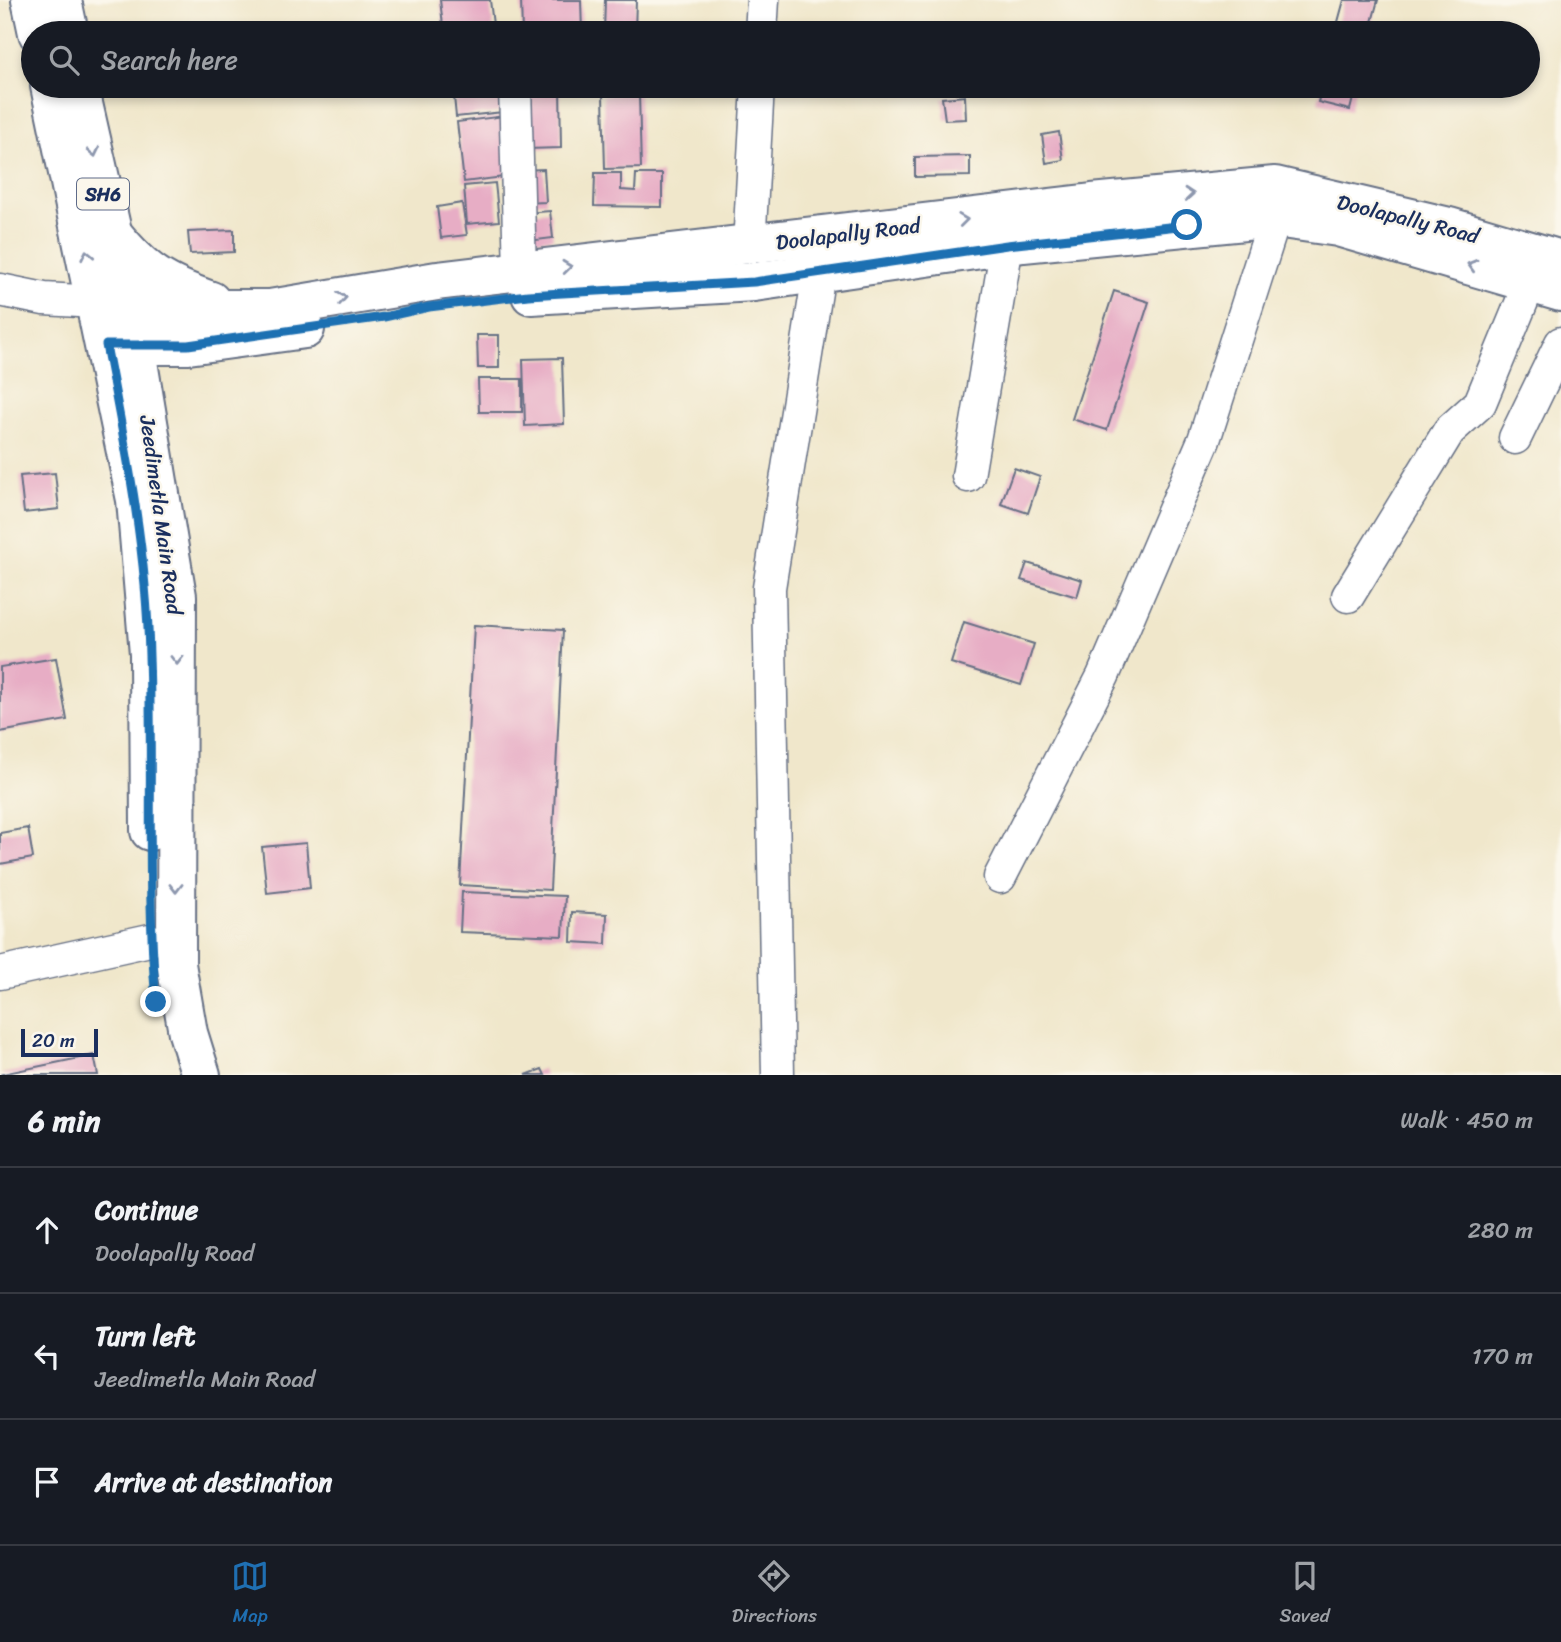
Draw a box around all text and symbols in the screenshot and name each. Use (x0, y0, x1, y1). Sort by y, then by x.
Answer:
search box (21, 21, 1540, 98)
text: Search here (101, 37, 238, 83)
icon: search (45, 41, 83, 79)
one-way arrow (85, 146, 100, 158)
road number: SH6 (77, 178, 129, 210)
street label: Doolapally Road (1333, 183, 1485, 255)
one-way arrow (1184, 187, 1195, 202)
street label: Doolapally Road (774, 206, 924, 262)
route start (1171, 209, 1202, 240)
one-way arrow (957, 212, 969, 227)
one-way arrow (81, 249, 95, 261)
one-way arrow (561, 259, 573, 274)
one-way arrow (1466, 259, 1478, 274)
one-way arrow (336, 292, 348, 307)
street label: Jeedimetla Main Road (128, 412, 194, 619)
one-way arrow (169, 655, 185, 666)
one-way arrow (168, 883, 184, 893)
route end (140, 986, 171, 1017)
text: 20 m (32, 1024, 75, 1057)
scale bar (21, 1026, 98, 1058)
text: 6 min (28, 1094, 100, 1148)
text: Walk · 450 m (1400, 1100, 1533, 1141)
text: Continue (95, 1187, 198, 1233)
text: 280 m (1468, 1210, 1533, 1251)
icon: ahead (28, 1211, 66, 1249)
text: Doolapally Road (95, 1233, 254, 1274)
text: Turn left (95, 1313, 195, 1359)
text: 170 m (1472, 1336, 1533, 1377)
icon: left (28, 1337, 66, 1375)
text: Jeedimetla Main Road (95, 1359, 315, 1400)
text: Arrive at destination (95, 1459, 332, 1505)
icon: arrive (28, 1463, 66, 1501)
tab: Map (231, 1557, 269, 1632)
tab: Directions (732, 1557, 817, 1632)
tab: Saved (1280, 1557, 1330, 1632)

